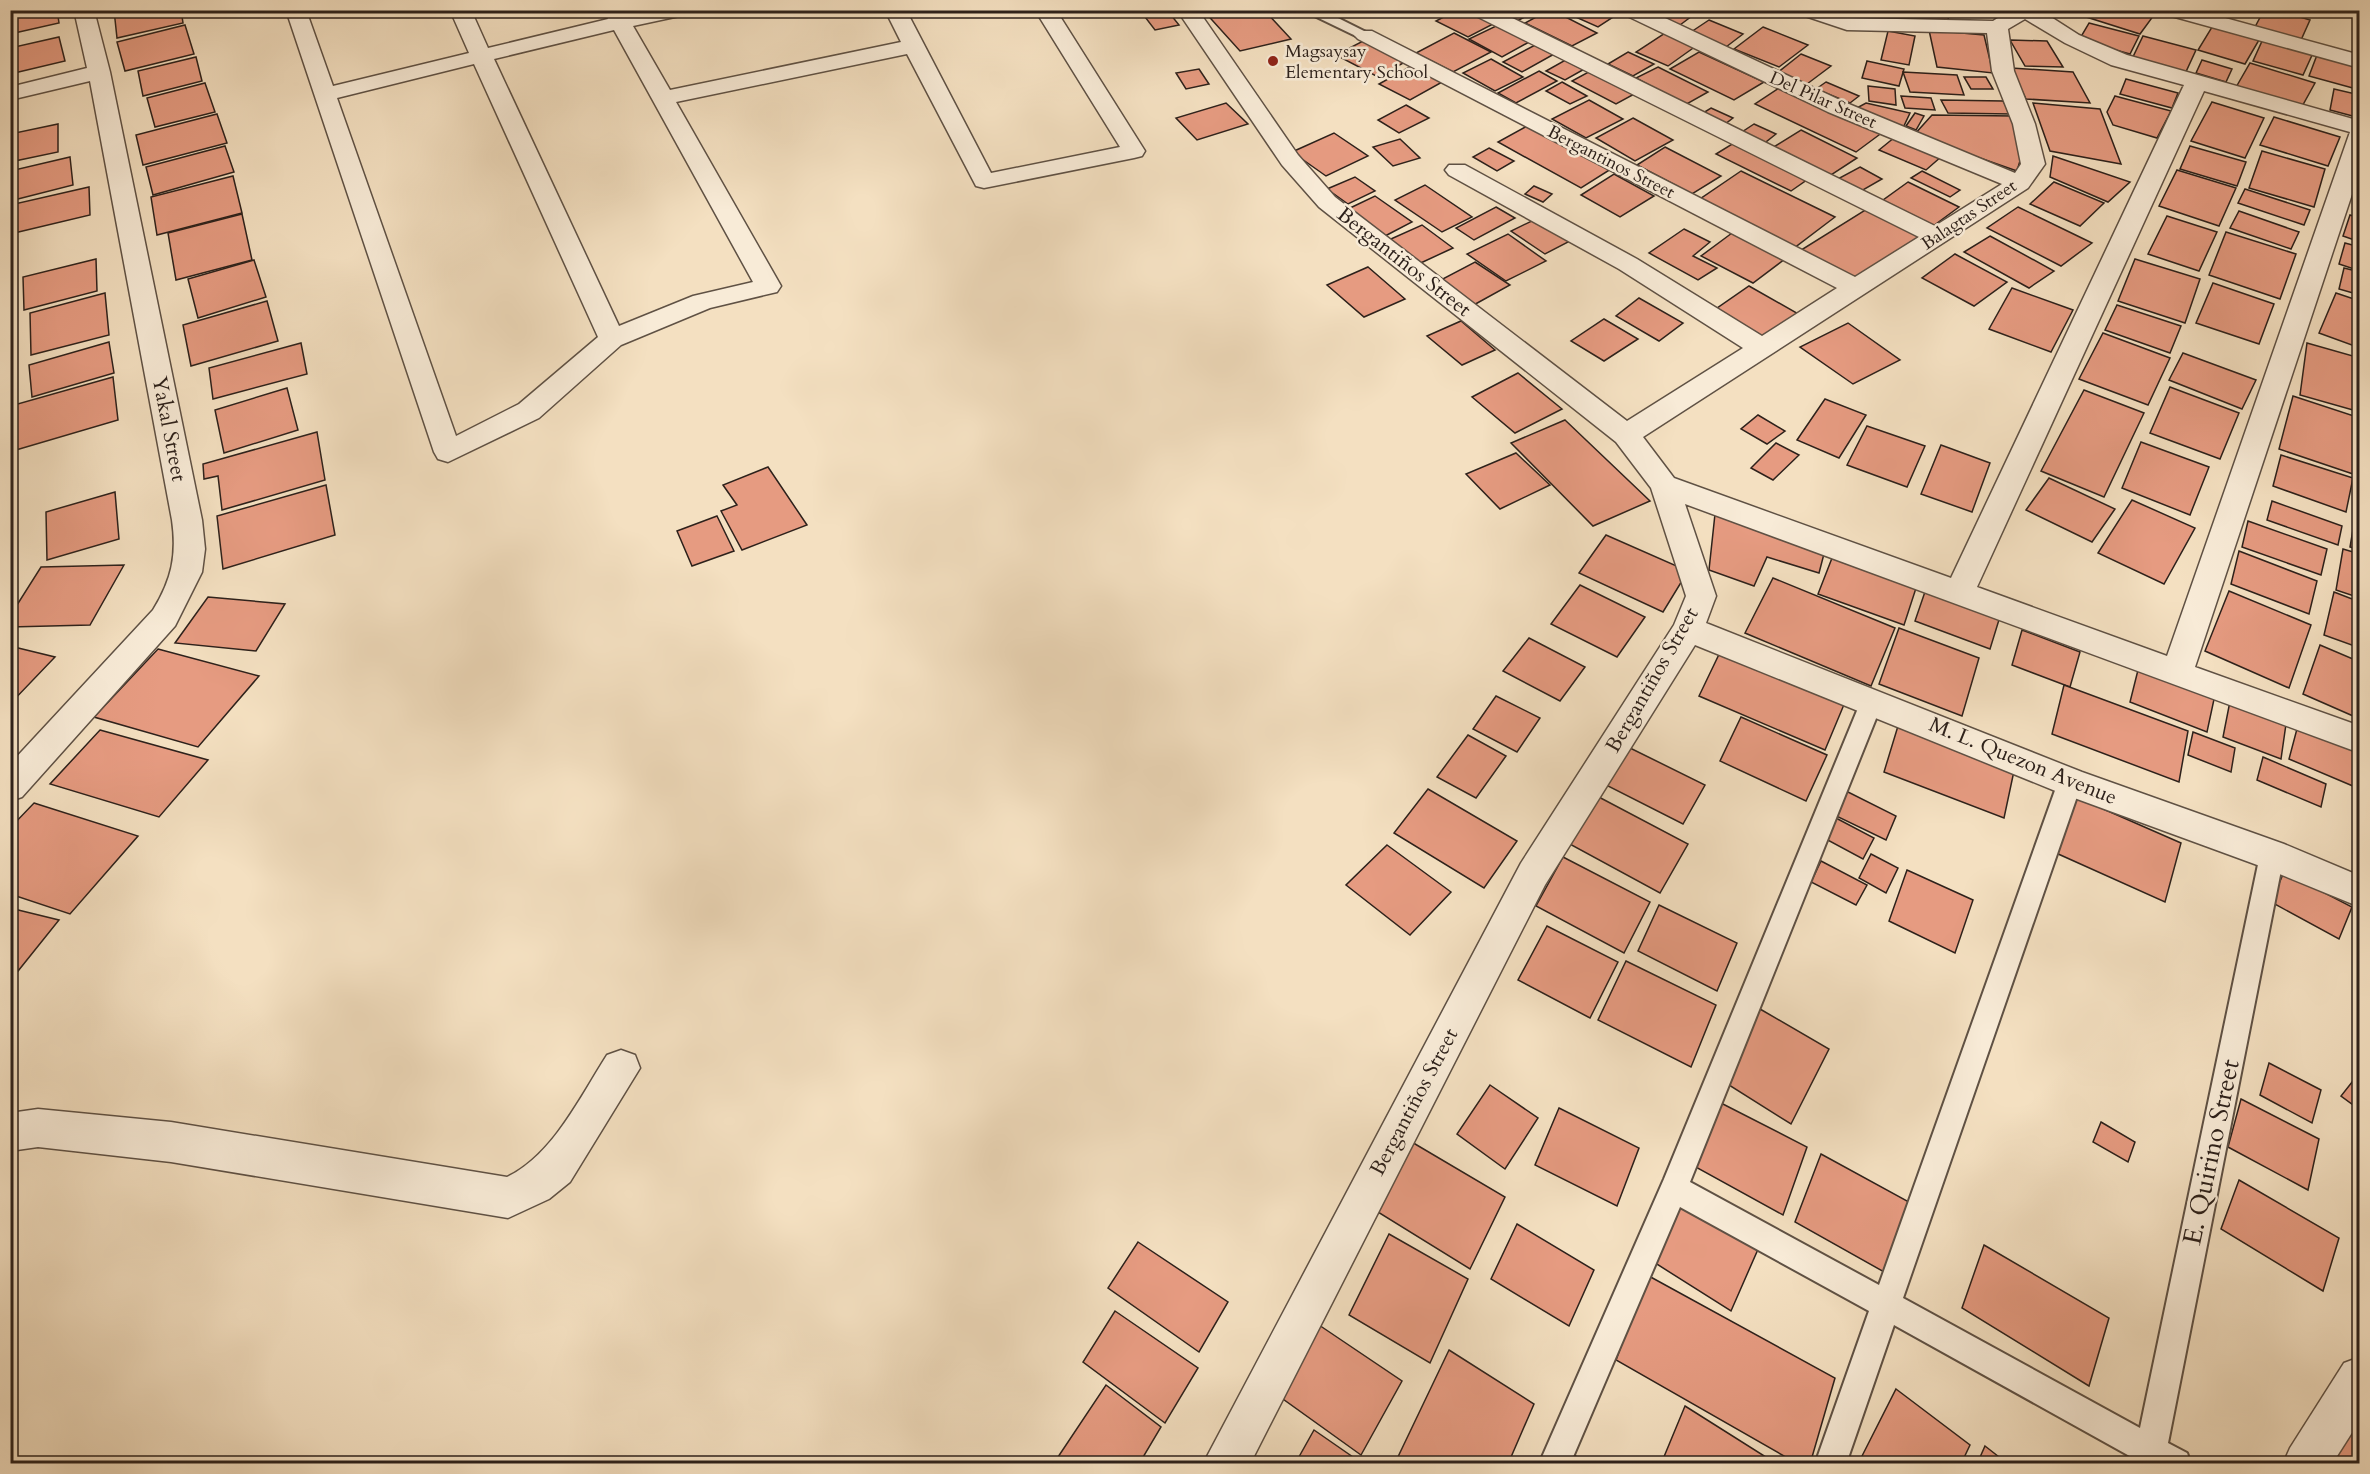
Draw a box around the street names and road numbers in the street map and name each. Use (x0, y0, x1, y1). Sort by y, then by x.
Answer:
street label: Del Pilar Street (1765, 65, 1881, 135)
street label: Bergantinos Street (1543, 119, 1679, 205)
street label: Balagtas Street (1916, 174, 2022, 256)
street label: Bergantiños Street (1331, 200, 1478, 324)
street label: Yakal Street (145, 374, 193, 484)
street label: Bergantiños Street (1599, 602, 1706, 758)
street label: M. L. Quezon Avenue (1925, 710, 2121, 812)
street label: Bergantiños Street (1363, 1023, 1465, 1181)
street label: E. Quirino Street (2174, 1056, 2248, 1248)

